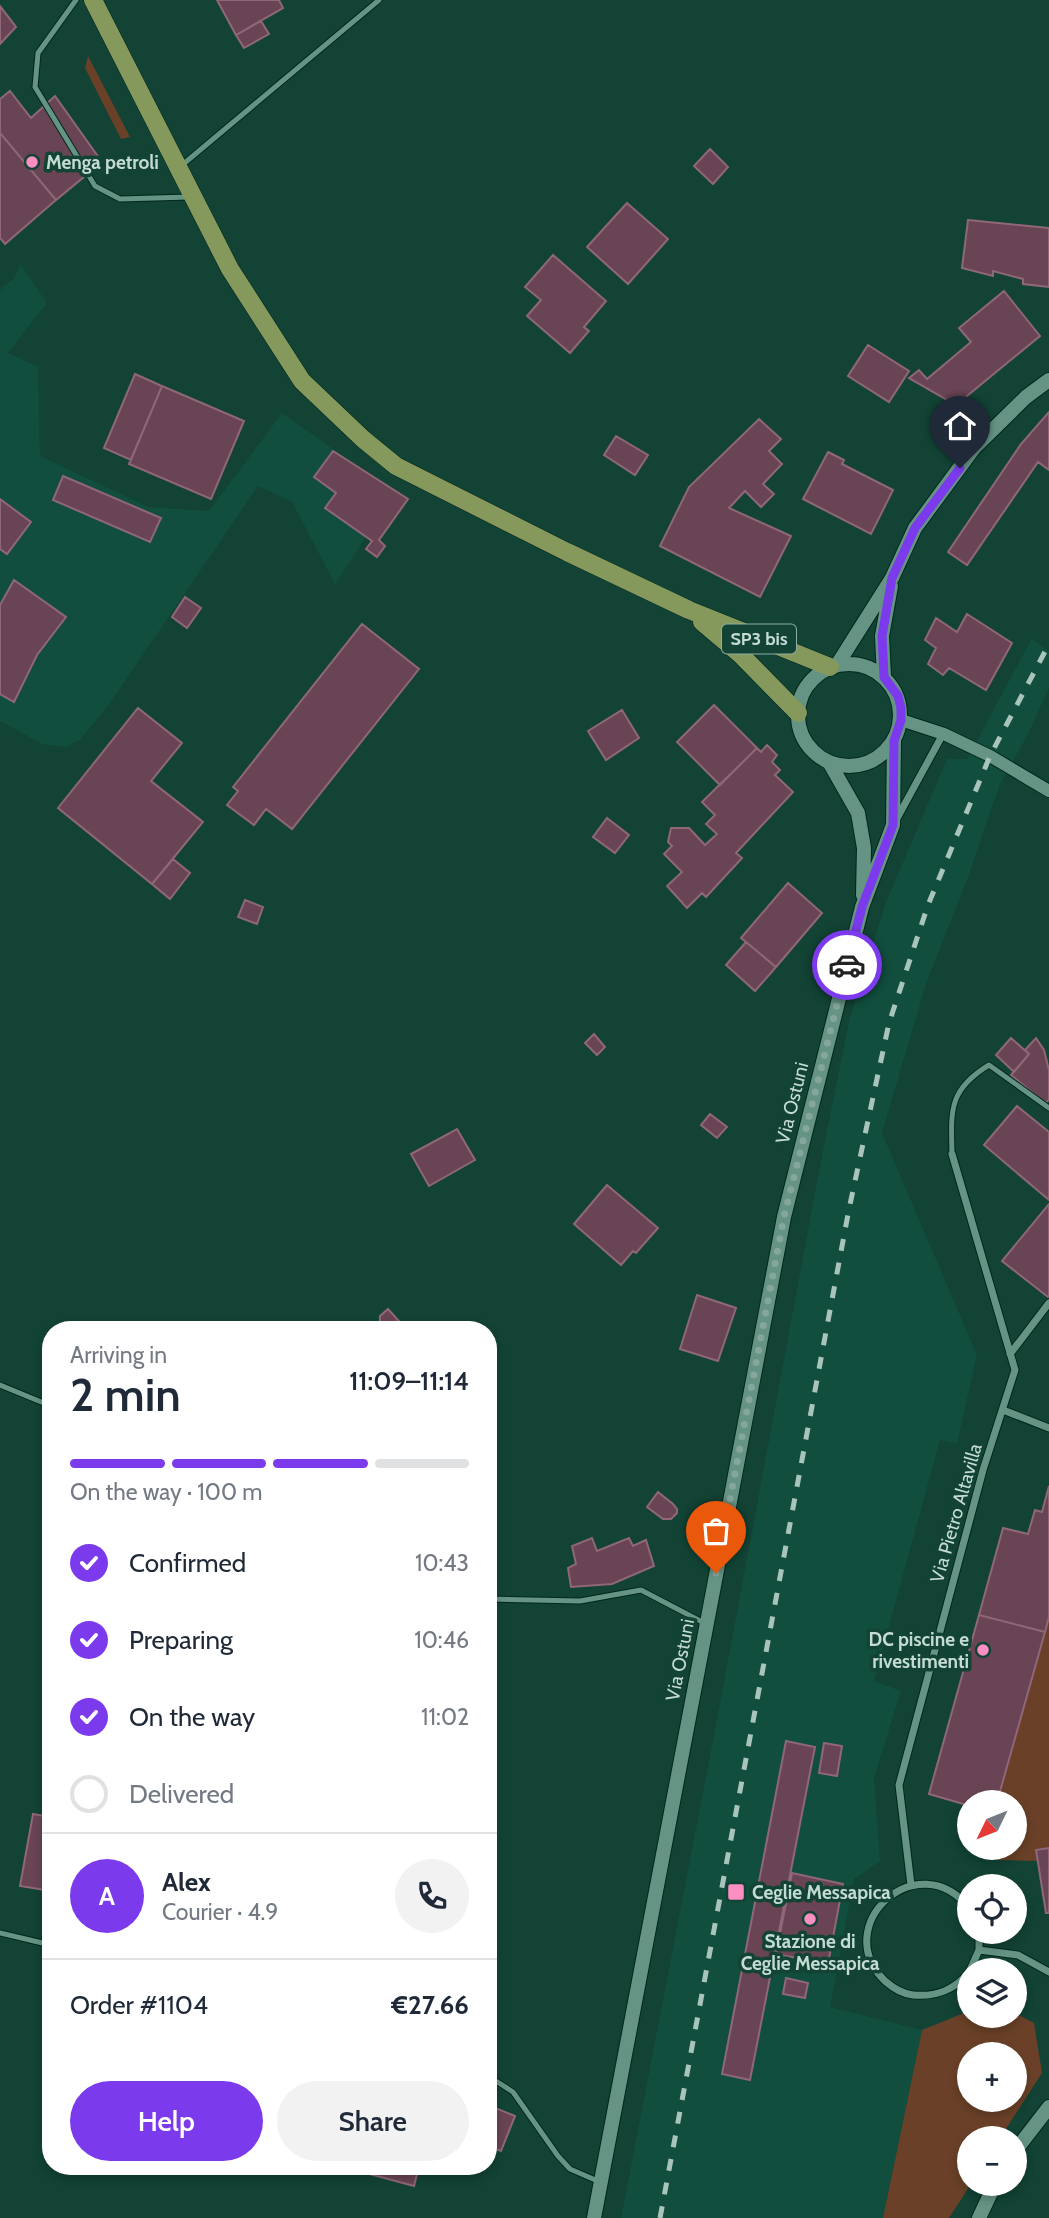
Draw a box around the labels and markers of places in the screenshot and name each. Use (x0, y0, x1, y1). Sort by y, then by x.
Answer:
place label: Menga petroli (46, 151, 159, 174)
marker: Menga petroli (24, 154, 40, 170)
pin (930, 396, 990, 468)
pin (686, 1501, 746, 1573)
place label: DC piscine e rivestimenti (868, 1628, 969, 1673)
marker: DC piscine e rivestimenti (975, 1642, 991, 1658)
place label: Ceglie Messapica (752, 1881, 891, 1904)
marker: Ceglie Messapica (726, 1882, 746, 1902)
marker: Stazione di Ceglie Messapica (802, 1911, 818, 1927)
place label: Stazione di Ceglie Messapica (741, 1930, 880, 1975)

